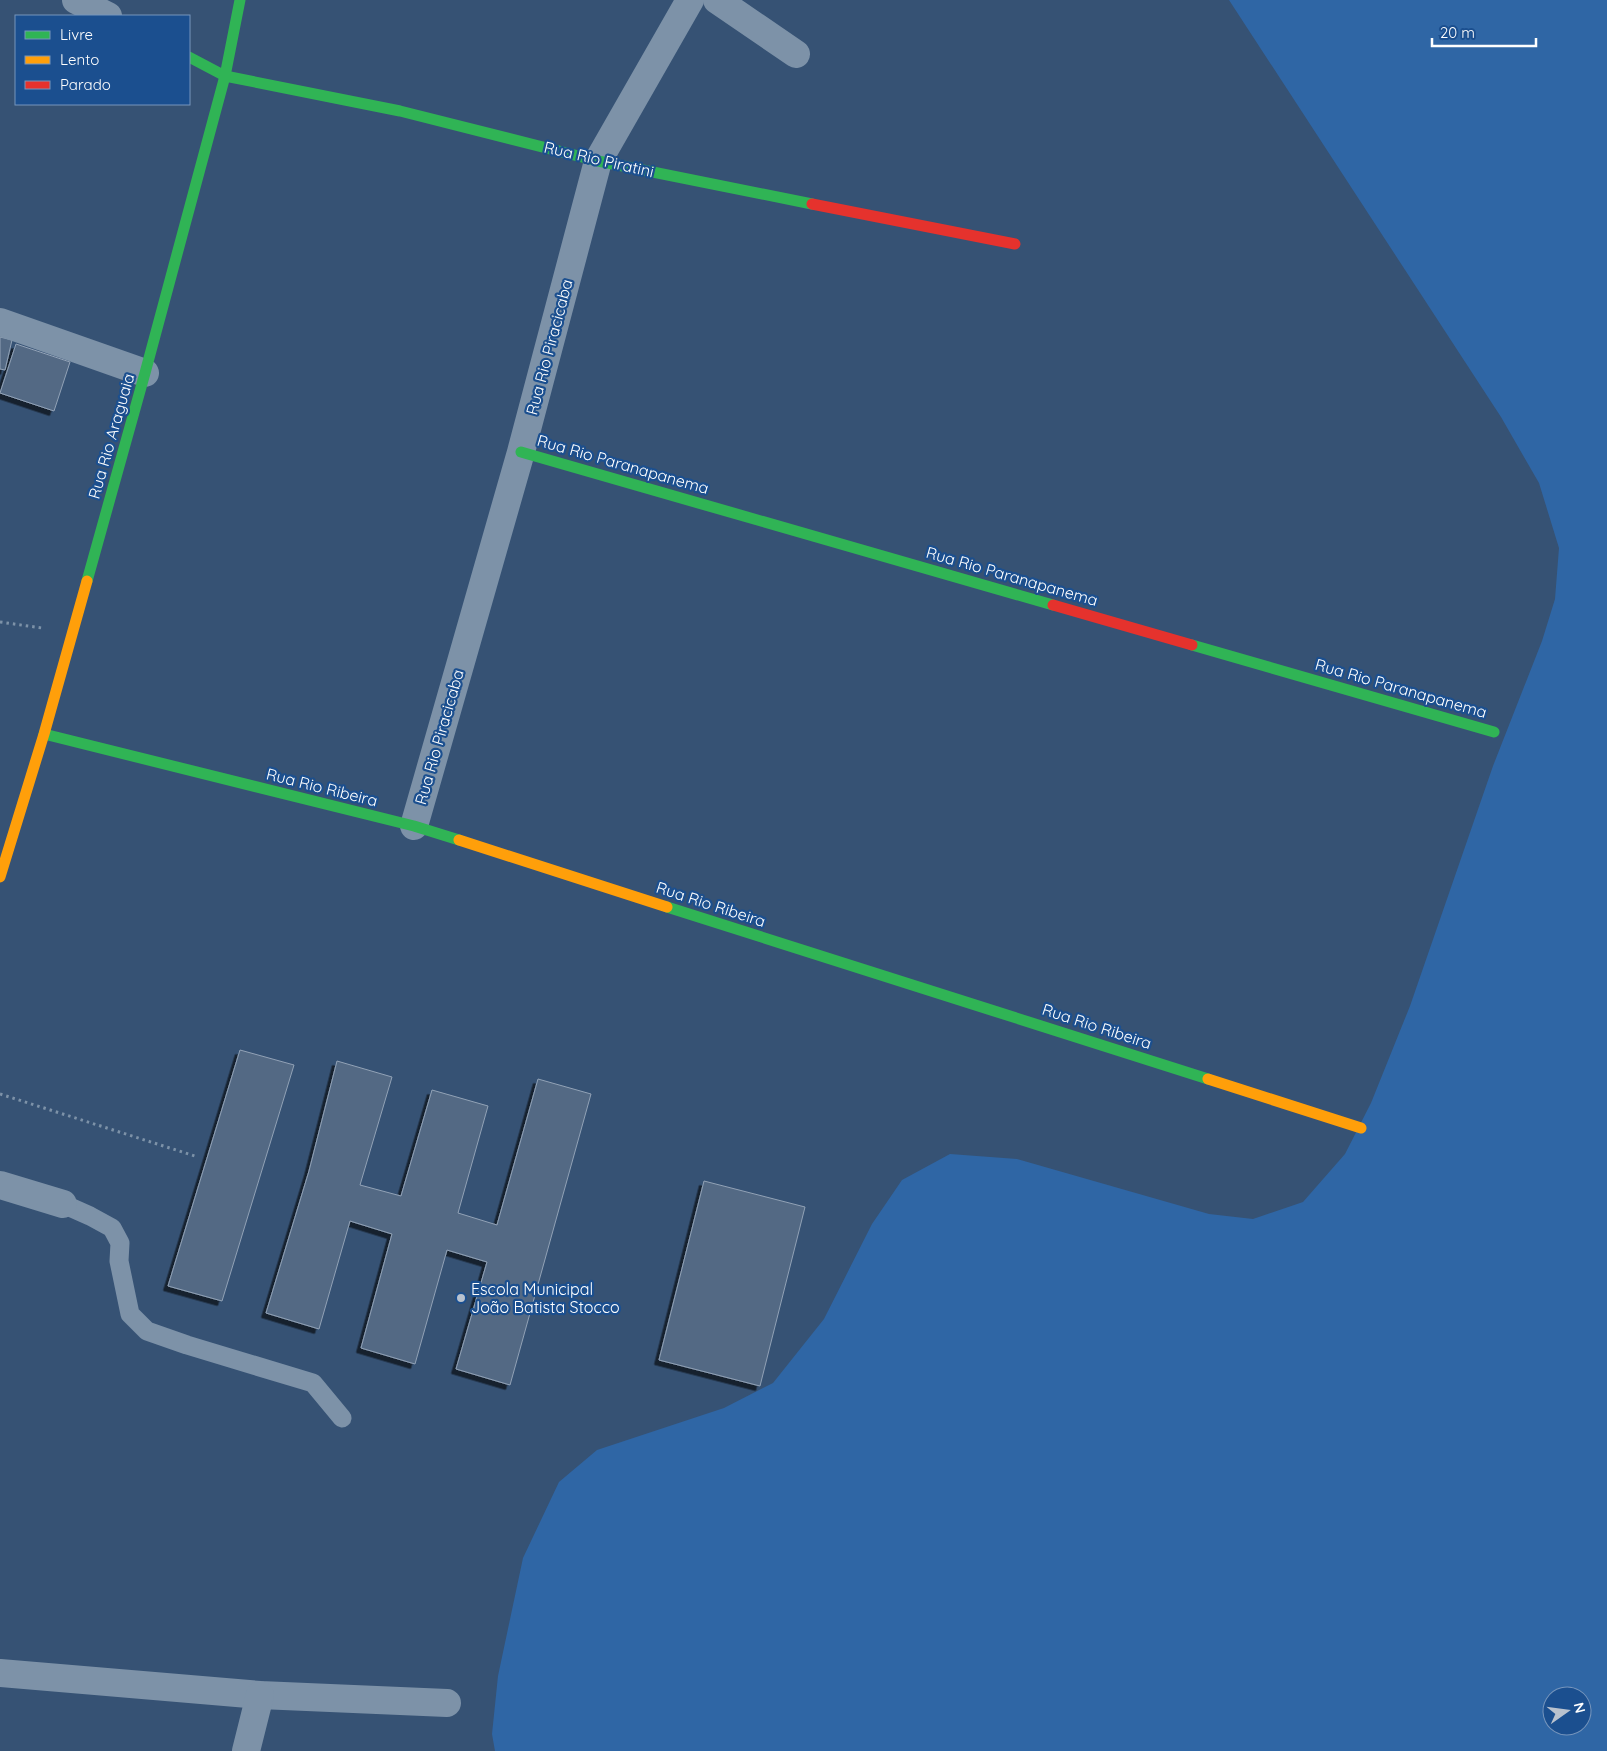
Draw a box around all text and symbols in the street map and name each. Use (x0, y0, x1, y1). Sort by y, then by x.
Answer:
legend (15, 15, 190, 105)
scale bar (1432, 15, 1536, 47)
text: 20 m (1440, 23, 1475, 42)
text: Livre (60, 25, 93, 44)
text: Lento (60, 50, 99, 69)
text: Parado (60, 75, 111, 94)
street label: Rua Rio Piratini (542, 137, 656, 181)
street label: Rua Rio Piracicaba (521, 277, 577, 417)
street label: Rua Rio Araguaia (84, 371, 138, 501)
street label: Rua Rio Paranapanema (535, 430, 711, 498)
street label: Rua Rio Paranapanema (924, 542, 1100, 610)
street label: Rua Rio Paranapanema (1313, 654, 1489, 722)
street label: Rua Rio Piracicaba (410, 667, 468, 807)
street label: Rua Rio Ribeira (264, 764, 380, 810)
street label: Rua Rio Ribeira (654, 877, 768, 931)
street label: Rua Rio Ribeira (1040, 999, 1154, 1053)
place label: Escola Municipal João Batista Stocco (471, 1279, 620, 1317)
marker: Escola Municipal João Batista Stocco (455, 1292, 467, 1304)
north arrow (1542, 1686, 1592, 1736)
text: N (1570, 1701, 1590, 1715)

